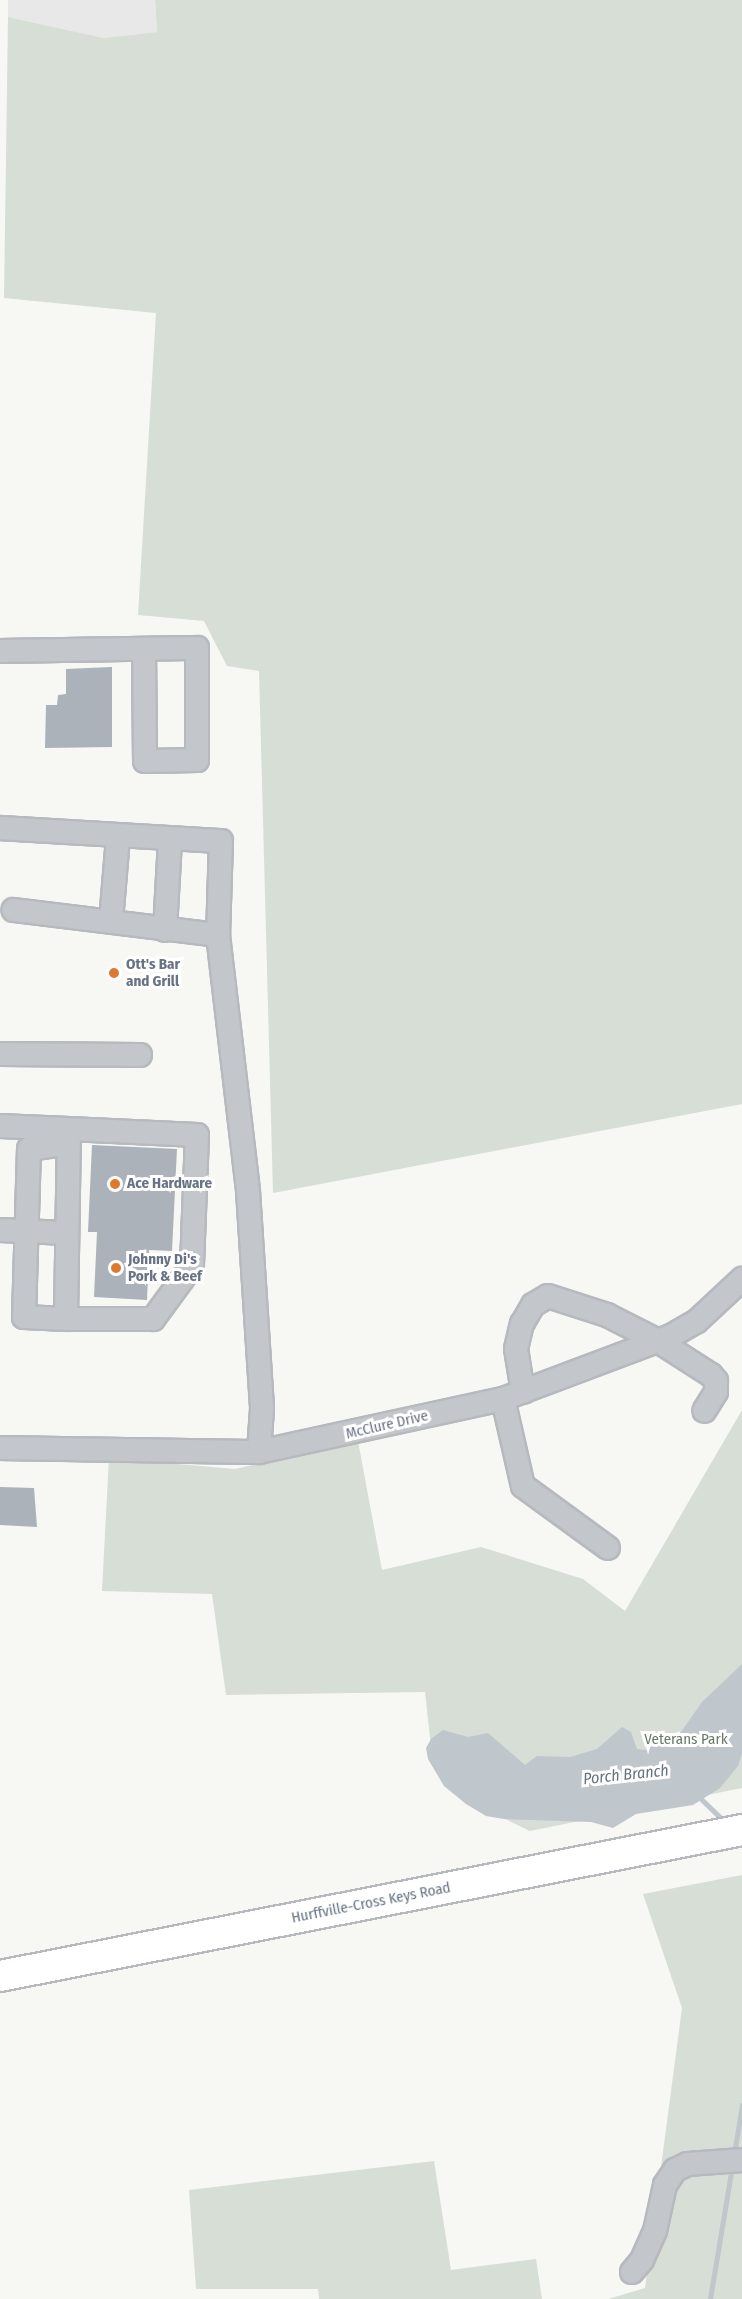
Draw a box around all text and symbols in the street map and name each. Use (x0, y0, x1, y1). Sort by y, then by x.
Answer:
place label: Ott's Bar and Grill (126, 955, 180, 990)
marker: Ott's Bar and Grill (107, 966, 121, 980)
place label: Ace Hardware (127, 1175, 212, 1193)
marker: Ace Hardware (108, 1177, 122, 1191)
place label: Johnny Di's Pork & Beef (128, 1250, 202, 1285)
marker: Johnny Di's Pork & Beef (109, 1261, 123, 1275)
street label: McClure Drive (344, 1407, 430, 1443)
park label: Veterans Park (644, 1731, 728, 1749)
water label: Porch Branch (582, 1761, 670, 1789)
street label: Hurffville-Cross Keys Road (290, 1879, 452, 1927)

